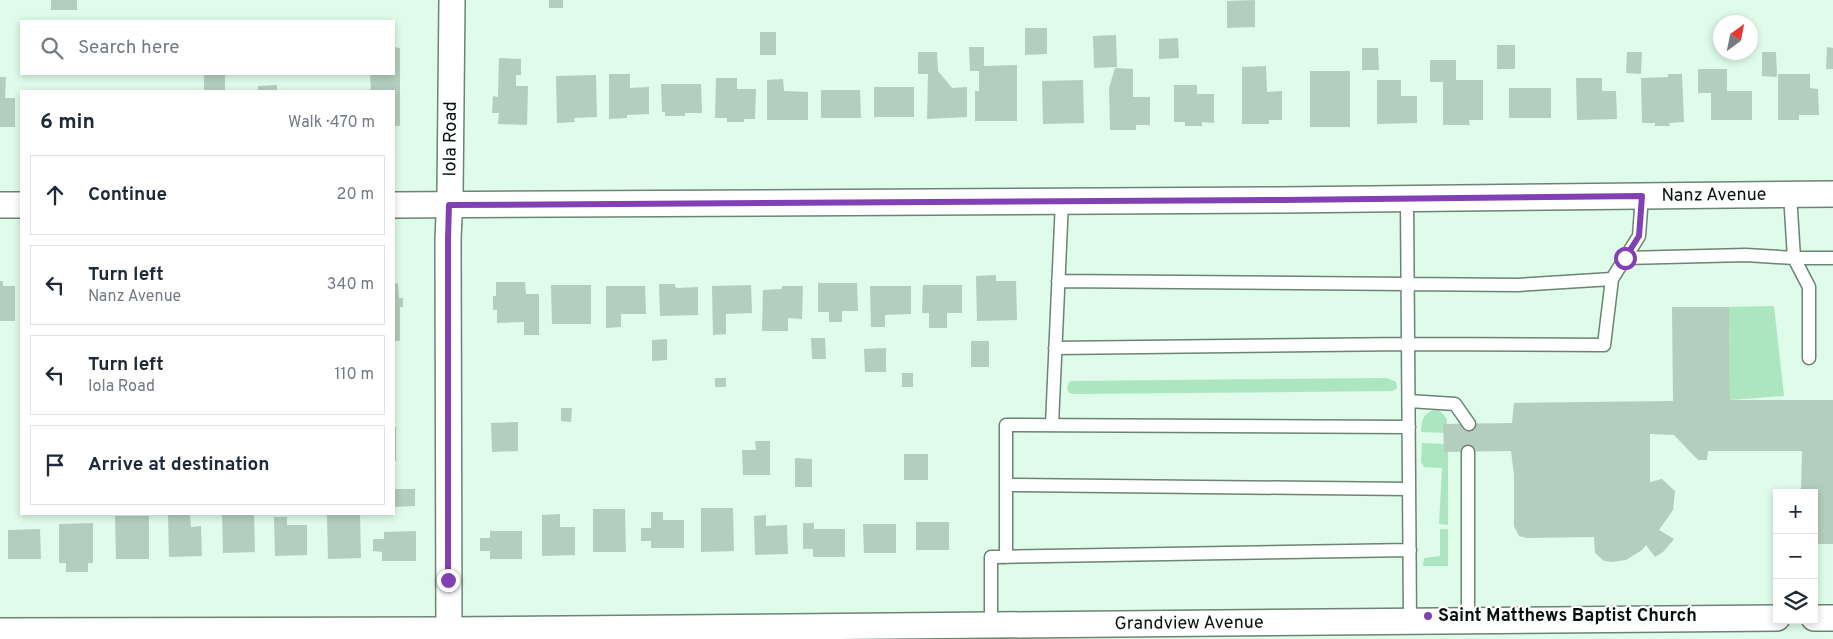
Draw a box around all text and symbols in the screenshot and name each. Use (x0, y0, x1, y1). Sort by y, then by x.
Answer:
north arrow (1713, 15, 1758, 60)
search box (20, 20, 395, 75)
icon: search (38, 34, 66, 62)
text: Search here (78, 36, 180, 60)
street label: Iola Road (439, 101, 462, 177)
text: 6 min (40, 109, 95, 136)
text: Walk · 470 m (288, 113, 375, 133)
icon: ahead (41, 181, 69, 209)
text: Continue (88, 183, 167, 207)
street label: Nanz Avenue (1661, 183, 1767, 207)
text: 20 m (337, 185, 374, 205)
route start (1614, 247, 1637, 270)
text: Turn left (88, 263, 164, 287)
icon: left (41, 271, 69, 299)
text: 340 m (327, 275, 374, 295)
text: Nanz Avenue (88, 287, 181, 307)
text: Turn left (88, 353, 164, 377)
icon: left (41, 361, 69, 389)
text: 110 m (334, 365, 374, 385)
text: Iola Road (88, 377, 155, 397)
icon: arrive (41, 451, 69, 479)
text: Arrive at destination (88, 453, 269, 477)
map controls (1773, 489, 1818, 624)
button: + (1773, 489, 1818, 534)
button: − (1773, 534, 1818, 579)
route end (437, 569, 460, 592)
button: layers (1773, 579, 1818, 624)
place label: Saint Matthews Baptist Church (1438, 605, 1697, 628)
marker: Saint Matthews Baptist Church (1422, 610, 1434, 622)
street label: Grandview Avenue (1114, 611, 1264, 635)

